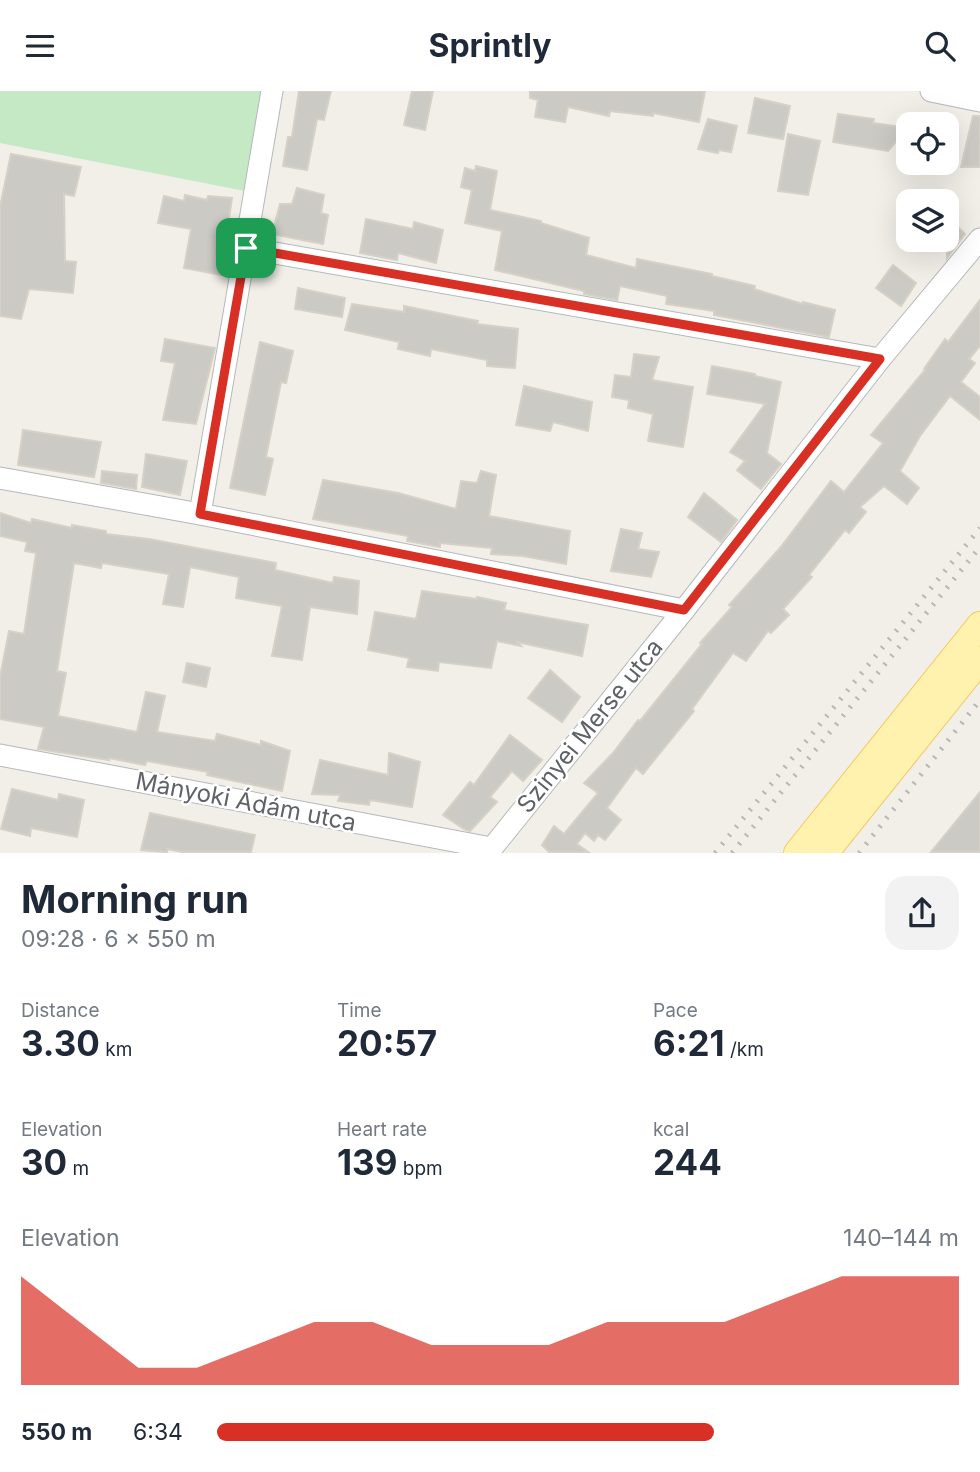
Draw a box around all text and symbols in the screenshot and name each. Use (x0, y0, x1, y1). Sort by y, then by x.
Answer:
text: Sprintly (428, 26, 552, 65)
icon: menu (21, 27, 59, 65)
icon: search (921, 27, 959, 65)
map controls (896, 112, 959, 252)
button: locate (896, 112, 959, 175)
button: layers (896, 189, 959, 252)
pin (216, 218, 276, 278)
icon: arrive (227, 229, 265, 267)
street label: Szinyei Merse utca (511, 633, 669, 818)
street label: Mányoki Ádám utca (133, 765, 359, 837)
text: Morning run (21, 876, 249, 922)
button: share (885, 876, 959, 950)
text: 09:28 · 6 × 550 m (21, 925, 216, 953)
text: Distance (21, 999, 99, 1022)
text: Time (337, 999, 382, 1022)
text: Pace (653, 999, 698, 1022)
text: 3.30 (21, 1022, 100, 1064)
text: 20:57 (337, 1022, 437, 1064)
text: 6:21 (653, 1022, 725, 1064)
text: km (100, 1038, 132, 1061)
text: /km (725, 1038, 764, 1061)
text: Elevation (21, 1118, 102, 1141)
text: Heart rate (337, 1118, 427, 1141)
text: kcal (653, 1118, 689, 1141)
text: 30 (21, 1141, 67, 1183)
text: 139 (337, 1141, 397, 1183)
text: 244 (653, 1141, 722, 1183)
text: m (67, 1157, 89, 1180)
text: bpm (397, 1157, 443, 1180)
text: Elevation (21, 1224, 120, 1252)
text: 140–144 m (843, 1224, 959, 1252)
text: 550 m (21, 1418, 92, 1446)
text: 6:34 (133, 1418, 183, 1446)

